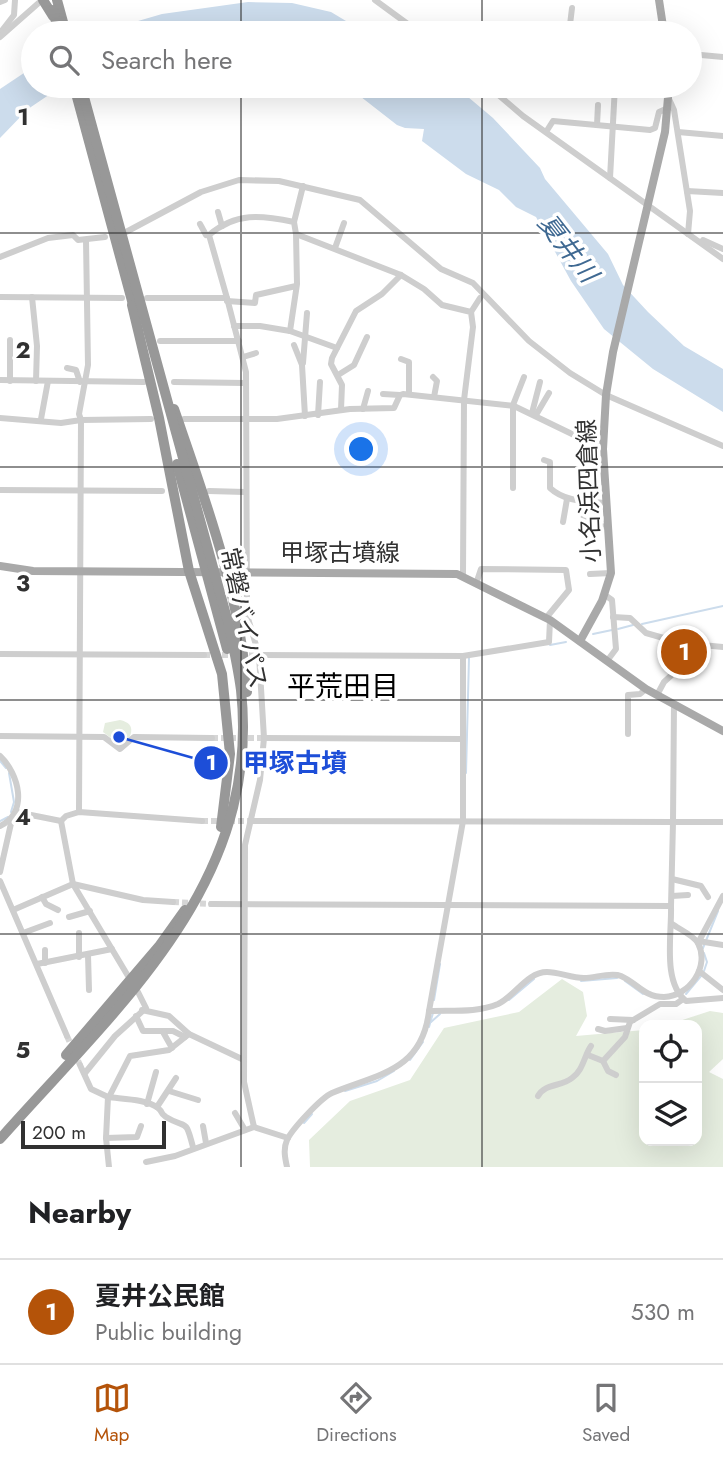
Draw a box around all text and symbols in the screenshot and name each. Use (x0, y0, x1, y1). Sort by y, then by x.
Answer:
search box (21, 21, 702, 98)
icon: search (45, 41, 83, 79)
text: Search here (101, 41, 233, 79)
text: 1 (17, 100, 29, 134)
water label: 夏井川 (529, 206, 609, 293)
text: 2 (15, 333, 31, 367)
street label: 小名浜四倉線 (568, 418, 609, 564)
your location (344, 432, 378, 466)
street label: 甲塚古墳線 (280, 535, 400, 570)
street label: 常磐バイパス (212, 544, 277, 692)
text: 3 (16, 566, 30, 600)
pin: 1 (661, 626, 707, 678)
district label: 平荒田目 (287, 666, 399, 707)
callout: 甲塚古墳 (194, 739, 361, 786)
text: 甲塚古墳 (243, 744, 347, 782)
text: 1 (206, 748, 216, 778)
text: 4 (15, 800, 31, 834)
map controls (639, 1020, 702, 1146)
button: locate (639, 1020, 702, 1083)
text: 5 (16, 1033, 30, 1067)
button: layers (639, 1083, 702, 1146)
scale bar (21, 1118, 166, 1150)
text: 200 m (32, 1119, 86, 1146)
text: Nearby (28, 1191, 131, 1234)
text: 夏井公民館 (95, 1277, 225, 1315)
text: 1 (45, 1295, 57, 1329)
text: 530 m (631, 1295, 695, 1329)
text: Public building (95, 1315, 242, 1349)
tab: Map (93, 1379, 131, 1448)
tab: Directions (316, 1379, 397, 1448)
tab: Saved (582, 1379, 630, 1448)

